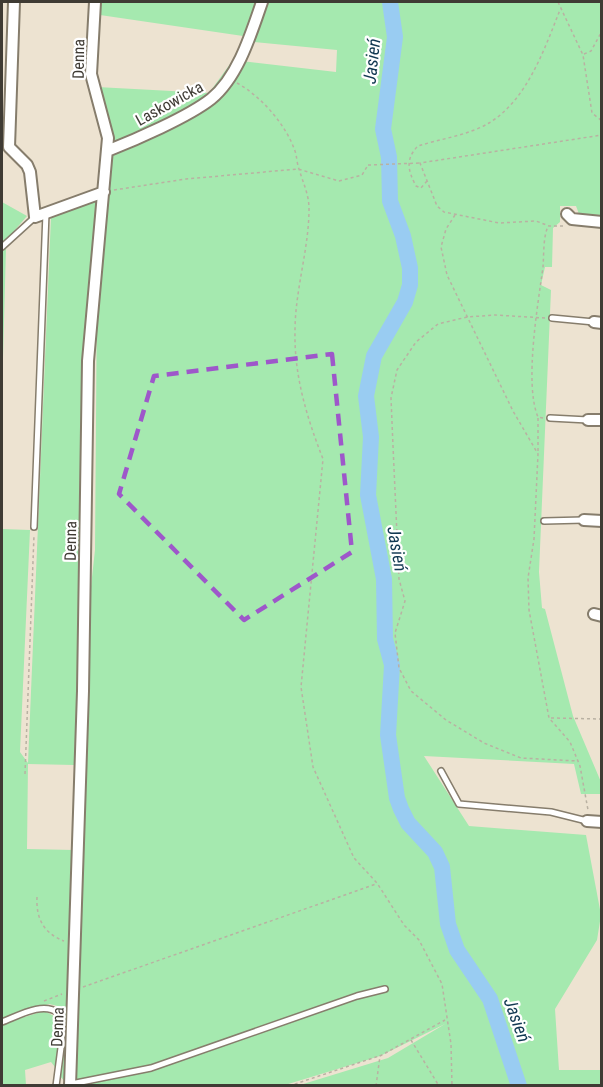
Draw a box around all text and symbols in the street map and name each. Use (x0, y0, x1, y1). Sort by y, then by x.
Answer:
water label: Jasień (359, 37, 384, 85)
street label: Denna (69, 39, 88, 79)
street label: Laskowicka (132, 77, 206, 130)
street label: Denna (61, 521, 80, 561)
water label: Jasień (383, 525, 412, 574)
water label: Jasień (500, 995, 535, 1045)
street label: Denna (47, 1007, 68, 1047)

